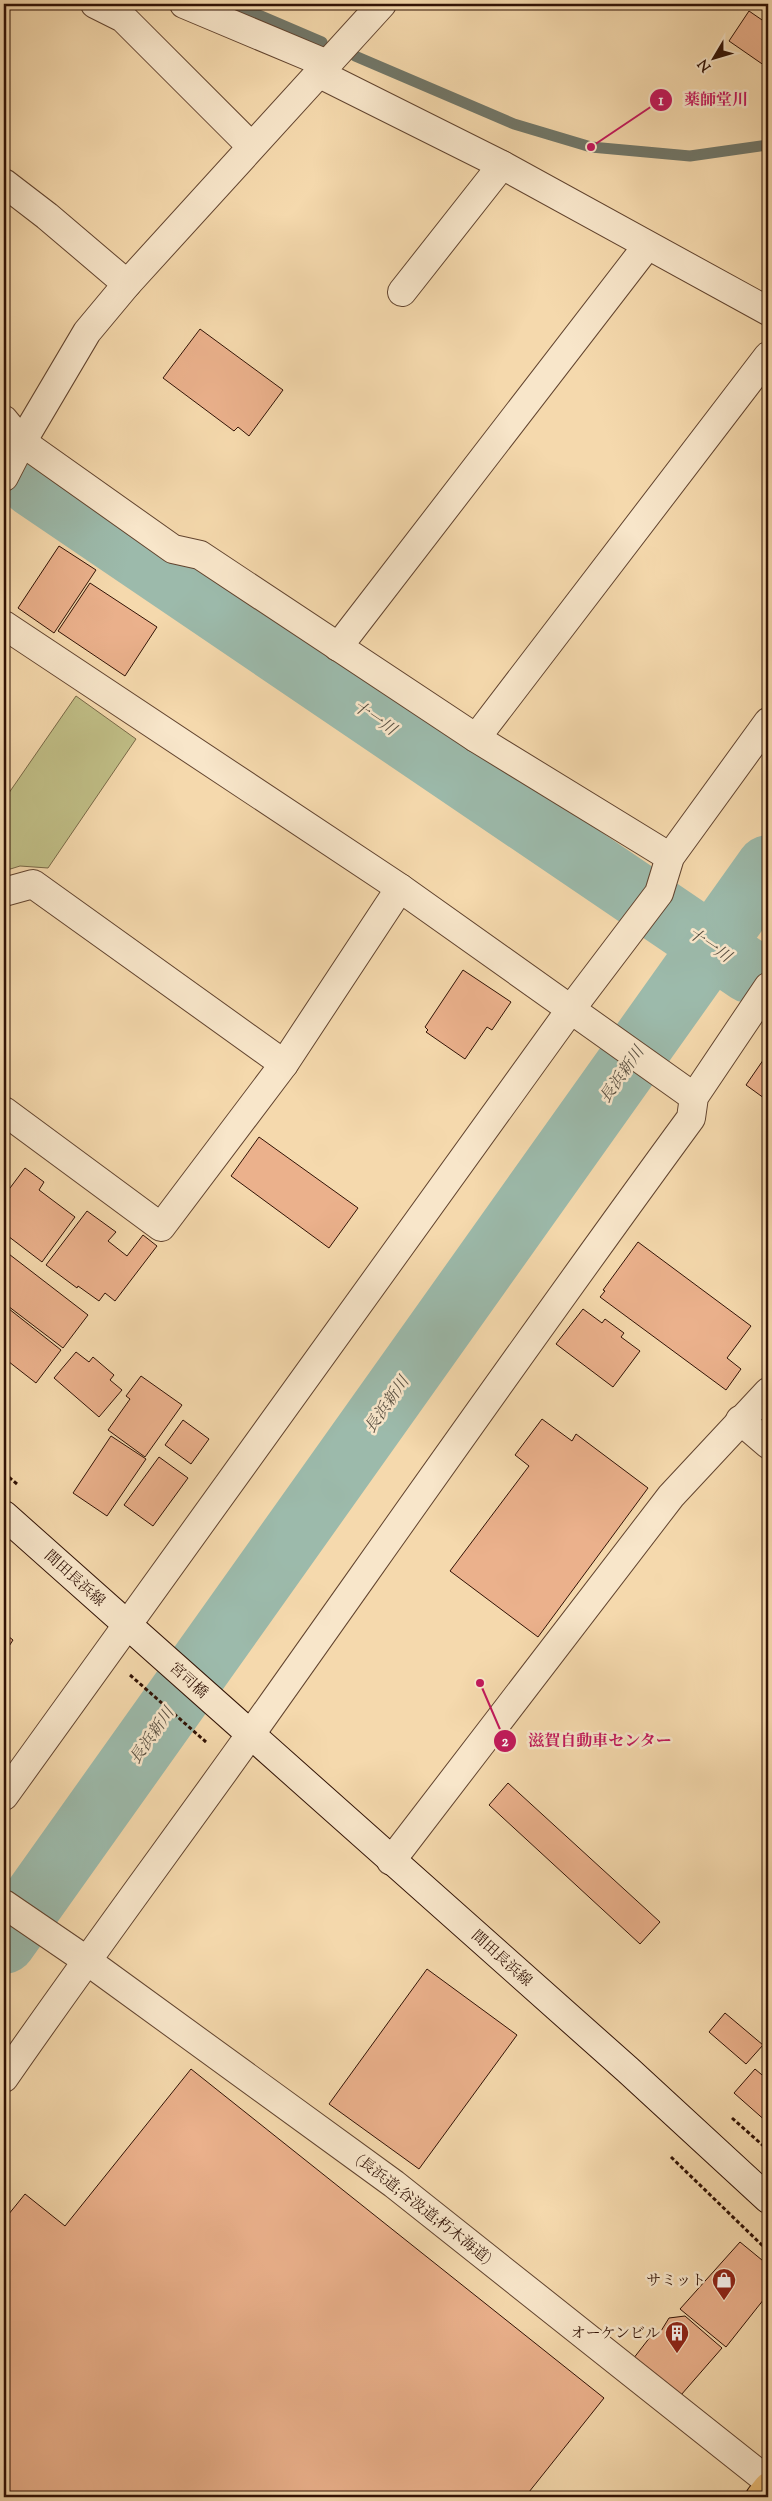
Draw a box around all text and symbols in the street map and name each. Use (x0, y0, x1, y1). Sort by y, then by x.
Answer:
north arrow (690, 32, 740, 82)
text: N (694, 54, 717, 75)
callout: 薬師堂川 (649, 84, 758, 115)
text: 薬師堂川 (684, 90, 748, 113)
text: 1 (658, 91, 664, 112)
water label: 十一川 (347, 696, 402, 743)
water label: 十一川 (682, 923, 737, 970)
water label: 長浜新川 (595, 1041, 652, 1108)
water label: 長浜新川 (360, 1371, 417, 1438)
street label: 間田長浜線 (39, 1546, 109, 1612)
street label: 宮司橋 (164, 1658, 212, 1704)
water label: 長浜新川 (125, 1702, 182, 1769)
callout: 滋賀自動車センター (493, 1725, 682, 1756)
text: 滋賀自動車センター (528, 1731, 672, 1754)
text: 2 (501, 1732, 509, 1753)
street label: 間田長浜線 (466, 1926, 536, 1992)
street label: (長浜道;谷汲道;朽木海道) (351, 2150, 496, 2270)
shop icon: サミット (711, 2267, 737, 2301)
place label: サミット (646, 2271, 706, 2292)
building icon: オーケンビル (664, 2320, 690, 2354)
place label: オーケンビル (571, 2324, 660, 2345)

